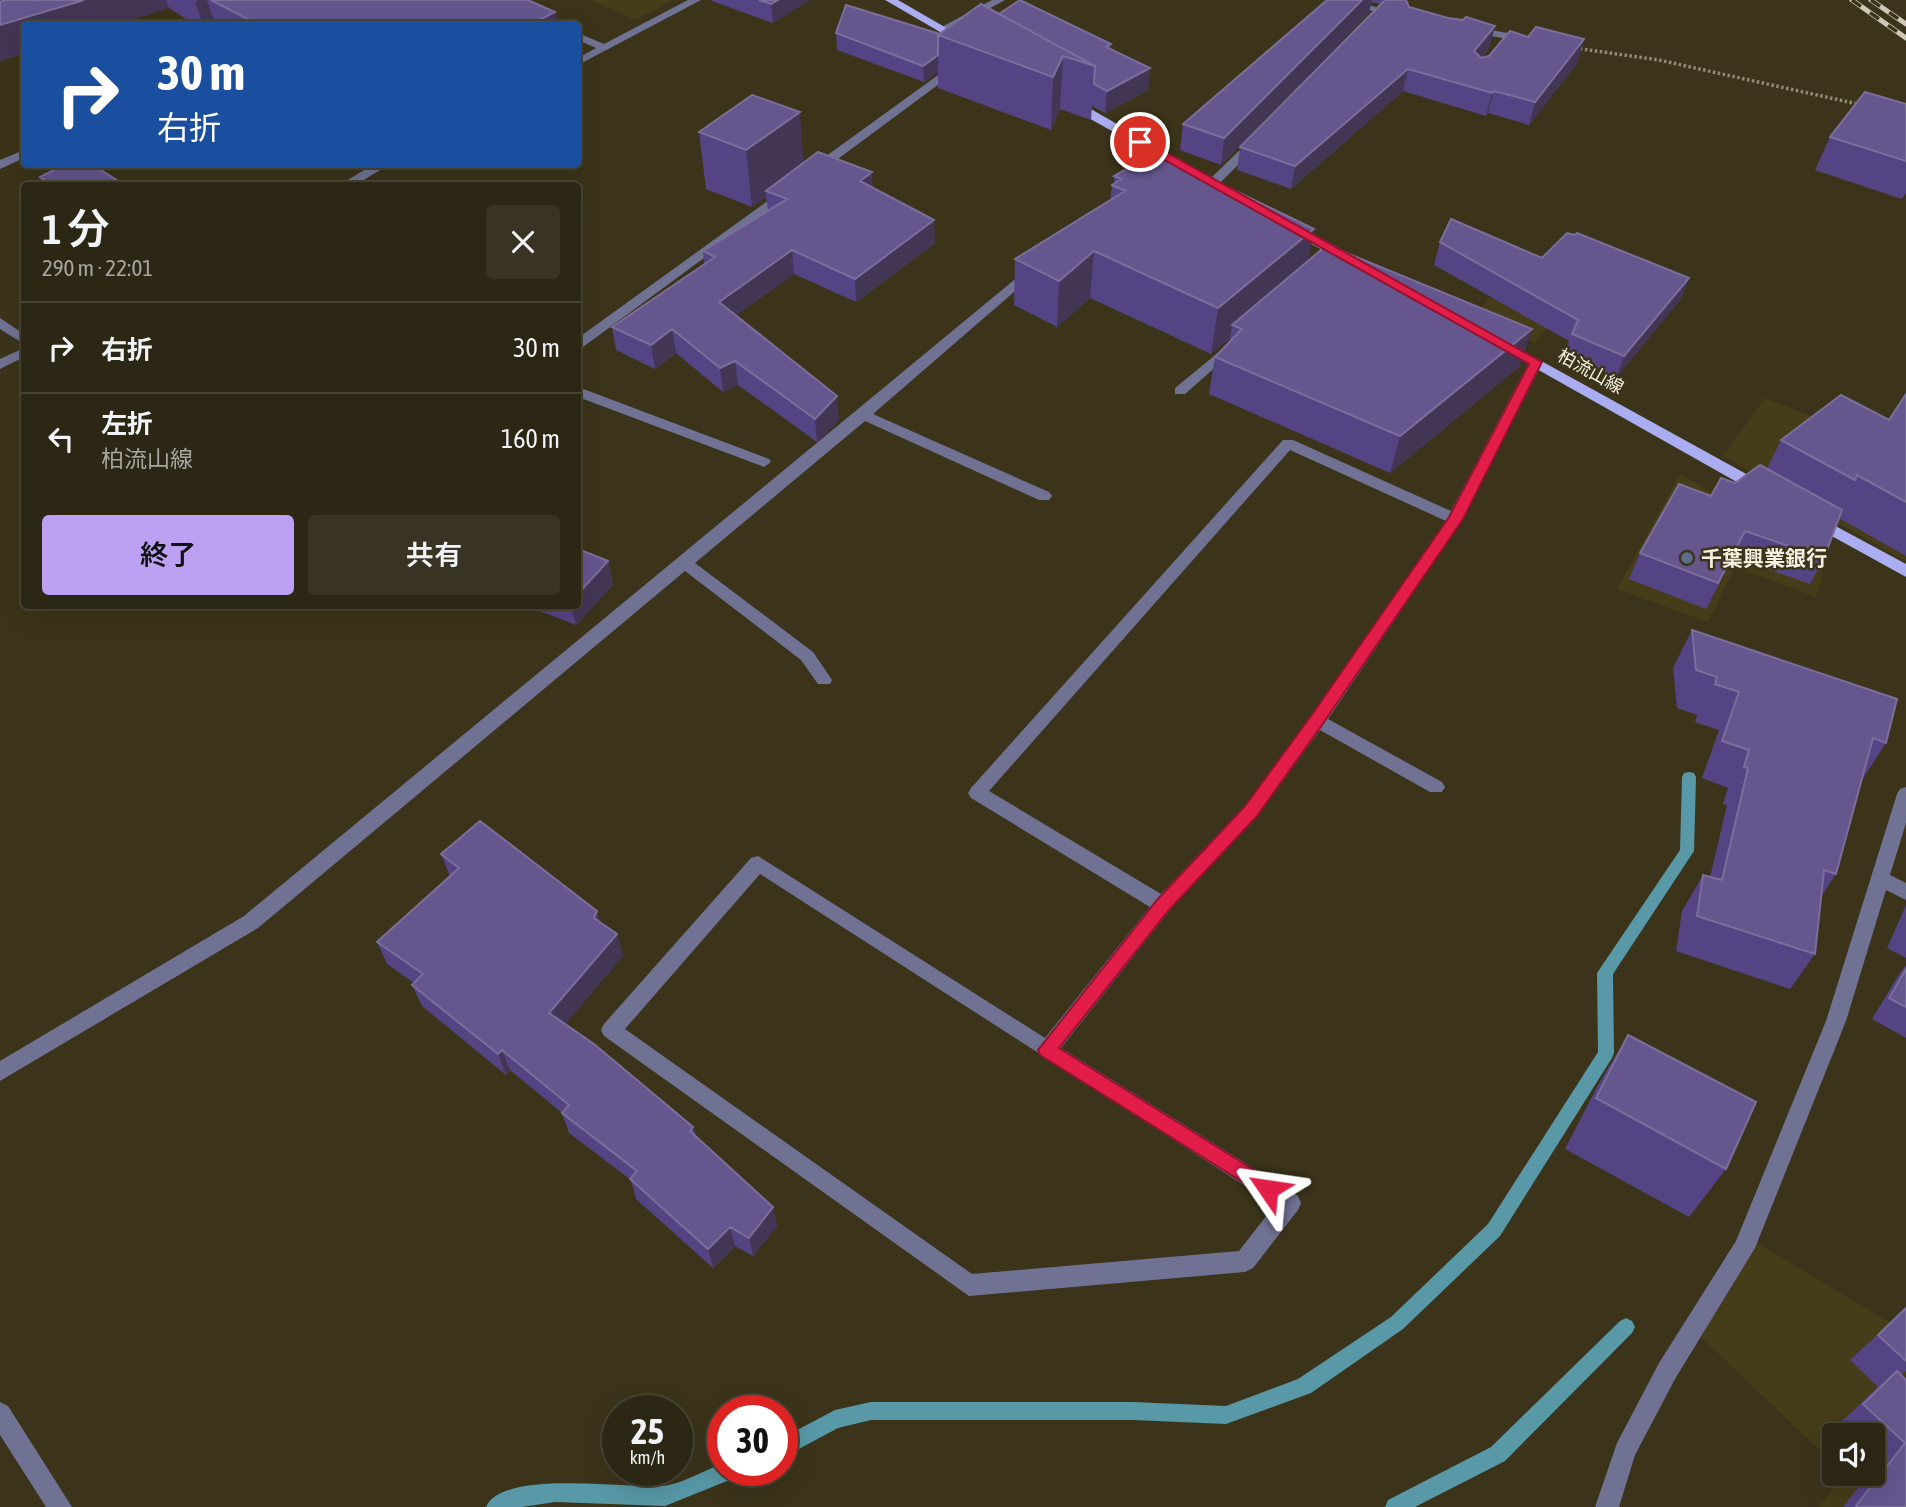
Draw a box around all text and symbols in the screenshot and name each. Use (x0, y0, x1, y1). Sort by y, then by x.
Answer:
text: 30 m (157, 44, 245, 100)
icon: right (42, 49, 133, 140)
text: 右折 (157, 109, 221, 146)
pin (1110, 112, 1170, 172)
icon: arrive (1121, 123, 1159, 161)
text: 1 分 (42, 205, 110, 253)
button: close (486, 205, 560, 279)
text: 290 m · 22:01 (42, 255, 153, 281)
icon: right (42, 329, 80, 367)
text: 30 m (513, 333, 560, 363)
text: 右折 (101, 335, 153, 365)
street label: 柏流山線 (1554, 344, 1628, 398)
text: 左折 (101, 409, 153, 439)
icon: left (42, 420, 80, 458)
text: 160 m (501, 424, 560, 454)
text: 柏流山線 (101, 446, 193, 472)
button: 終了 (42, 515, 294, 595)
button: 共有 (308, 515, 560, 595)
place label: 千葉興業銀行 (1701, 546, 1827, 570)
marker: 千葉興業銀行 (1679, 550, 1695, 566)
position arrow (1231, 1152, 1305, 1226)
speed limit sign: 30 (707, 1395, 798, 1486)
text: 25 (631, 1411, 664, 1451)
map controls (1822, 1423, 1885, 1486)
button: sound (1822, 1423, 1885, 1486)
text: km/h (630, 1447, 665, 1468)

